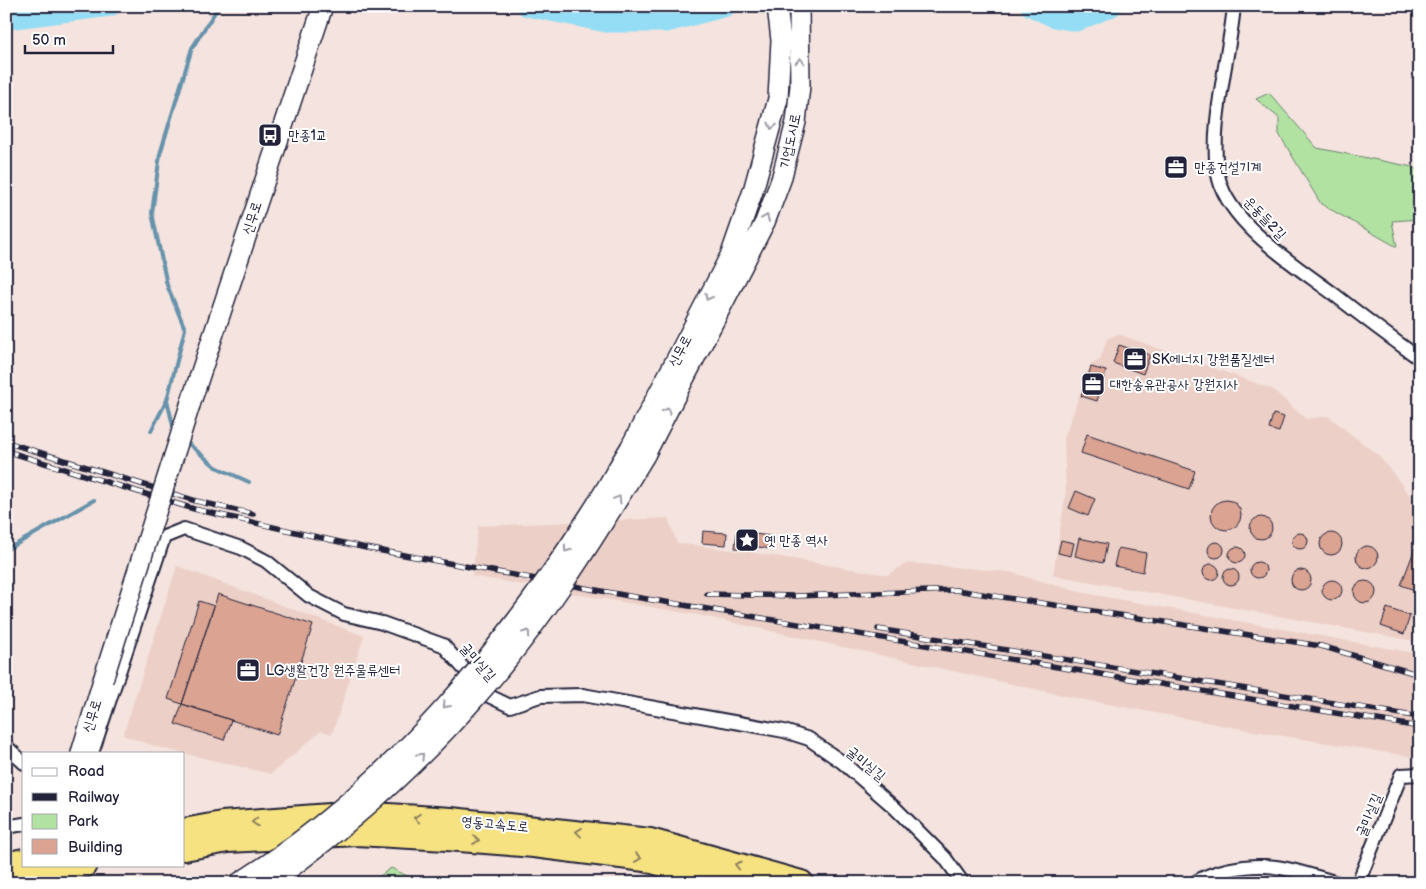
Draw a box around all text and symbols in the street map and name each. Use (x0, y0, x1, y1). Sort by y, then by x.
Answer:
scale bar (25, 22, 112, 54)
text: 50 m (32, 31, 66, 50)
one-way arrow (795, 57, 805, 64)
street label: 기업도시로 (776, 112, 804, 170)
bus stop icon: 만종1교 (257, 122, 283, 148)
one-way arrow (767, 122, 778, 131)
place label: 만종1교 (288, 127, 327, 144)
office icon: 만종건설기계 (1163, 154, 1189, 180)
place label: 만종건설기계 (1194, 159, 1262, 176)
street label: 운동들2길 (1240, 193, 1290, 244)
street label: 신무로 (239, 199, 265, 237)
one-way arrow (761, 215, 771, 223)
one-way arrow (704, 292, 714, 301)
street label: 신무로 (665, 332, 695, 370)
office icon: SK에너지 강원품질센터 (1122, 346, 1148, 372)
place label: SK에너지 강원품질센터 (1152, 351, 1275, 368)
office icon: 대한송유관공사 강원지사 (1080, 371, 1106, 397)
place label: 대한송유관공사 강원지사 (1110, 376, 1238, 393)
one-way arrow (661, 408, 671, 417)
one-way arrow (612, 495, 622, 504)
place icon: 옛 만종 역사 (734, 527, 760, 553)
place label: 옛 만종 역사 (764, 532, 829, 549)
one-way arrow (564, 543, 573, 553)
one-way arrow (521, 630, 530, 639)
street label: 굴미실길 (457, 640, 500, 685)
office icon: LG생활건강 원주물류센터 (235, 657, 261, 683)
place label: LG생활건강 원주물류센터 (266, 662, 401, 679)
street label: 신무로 (79, 697, 105, 735)
one-way arrow (443, 699, 452, 708)
street label: 굴미실길 (843, 743, 889, 785)
legend (22, 752, 185, 866)
one-way arrow (415, 753, 424, 762)
text: Road (68, 762, 104, 781)
text: Railway (68, 788, 119, 807)
street label: 굴미실길 (1353, 790, 1386, 839)
text: Park (68, 812, 99, 831)
one-way arrow (413, 812, 421, 823)
street label: 영동고속도로 (461, 813, 529, 835)
one-way arrow (251, 816, 259, 827)
one-way arrow (575, 828, 583, 838)
one-way arrow (473, 835, 481, 846)
text: Building (68, 838, 123, 857)
one-way arrow (634, 852, 642, 863)
one-way arrow (734, 860, 742, 870)

